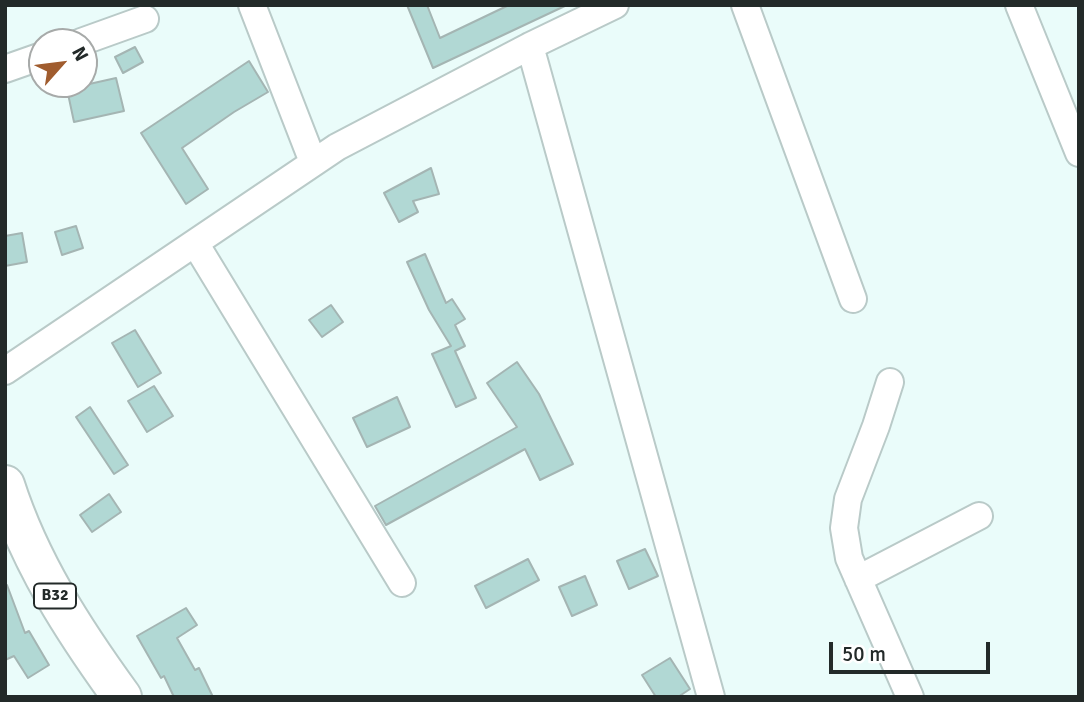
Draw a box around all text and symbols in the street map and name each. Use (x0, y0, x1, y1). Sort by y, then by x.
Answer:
north arrow (28, 28, 98, 98)
text: N (66, 43, 93, 66)
road number: B32 (34, 583, 76, 608)
scale bar (832, 628, 993, 672)
text: 50 m (842, 641, 886, 667)

